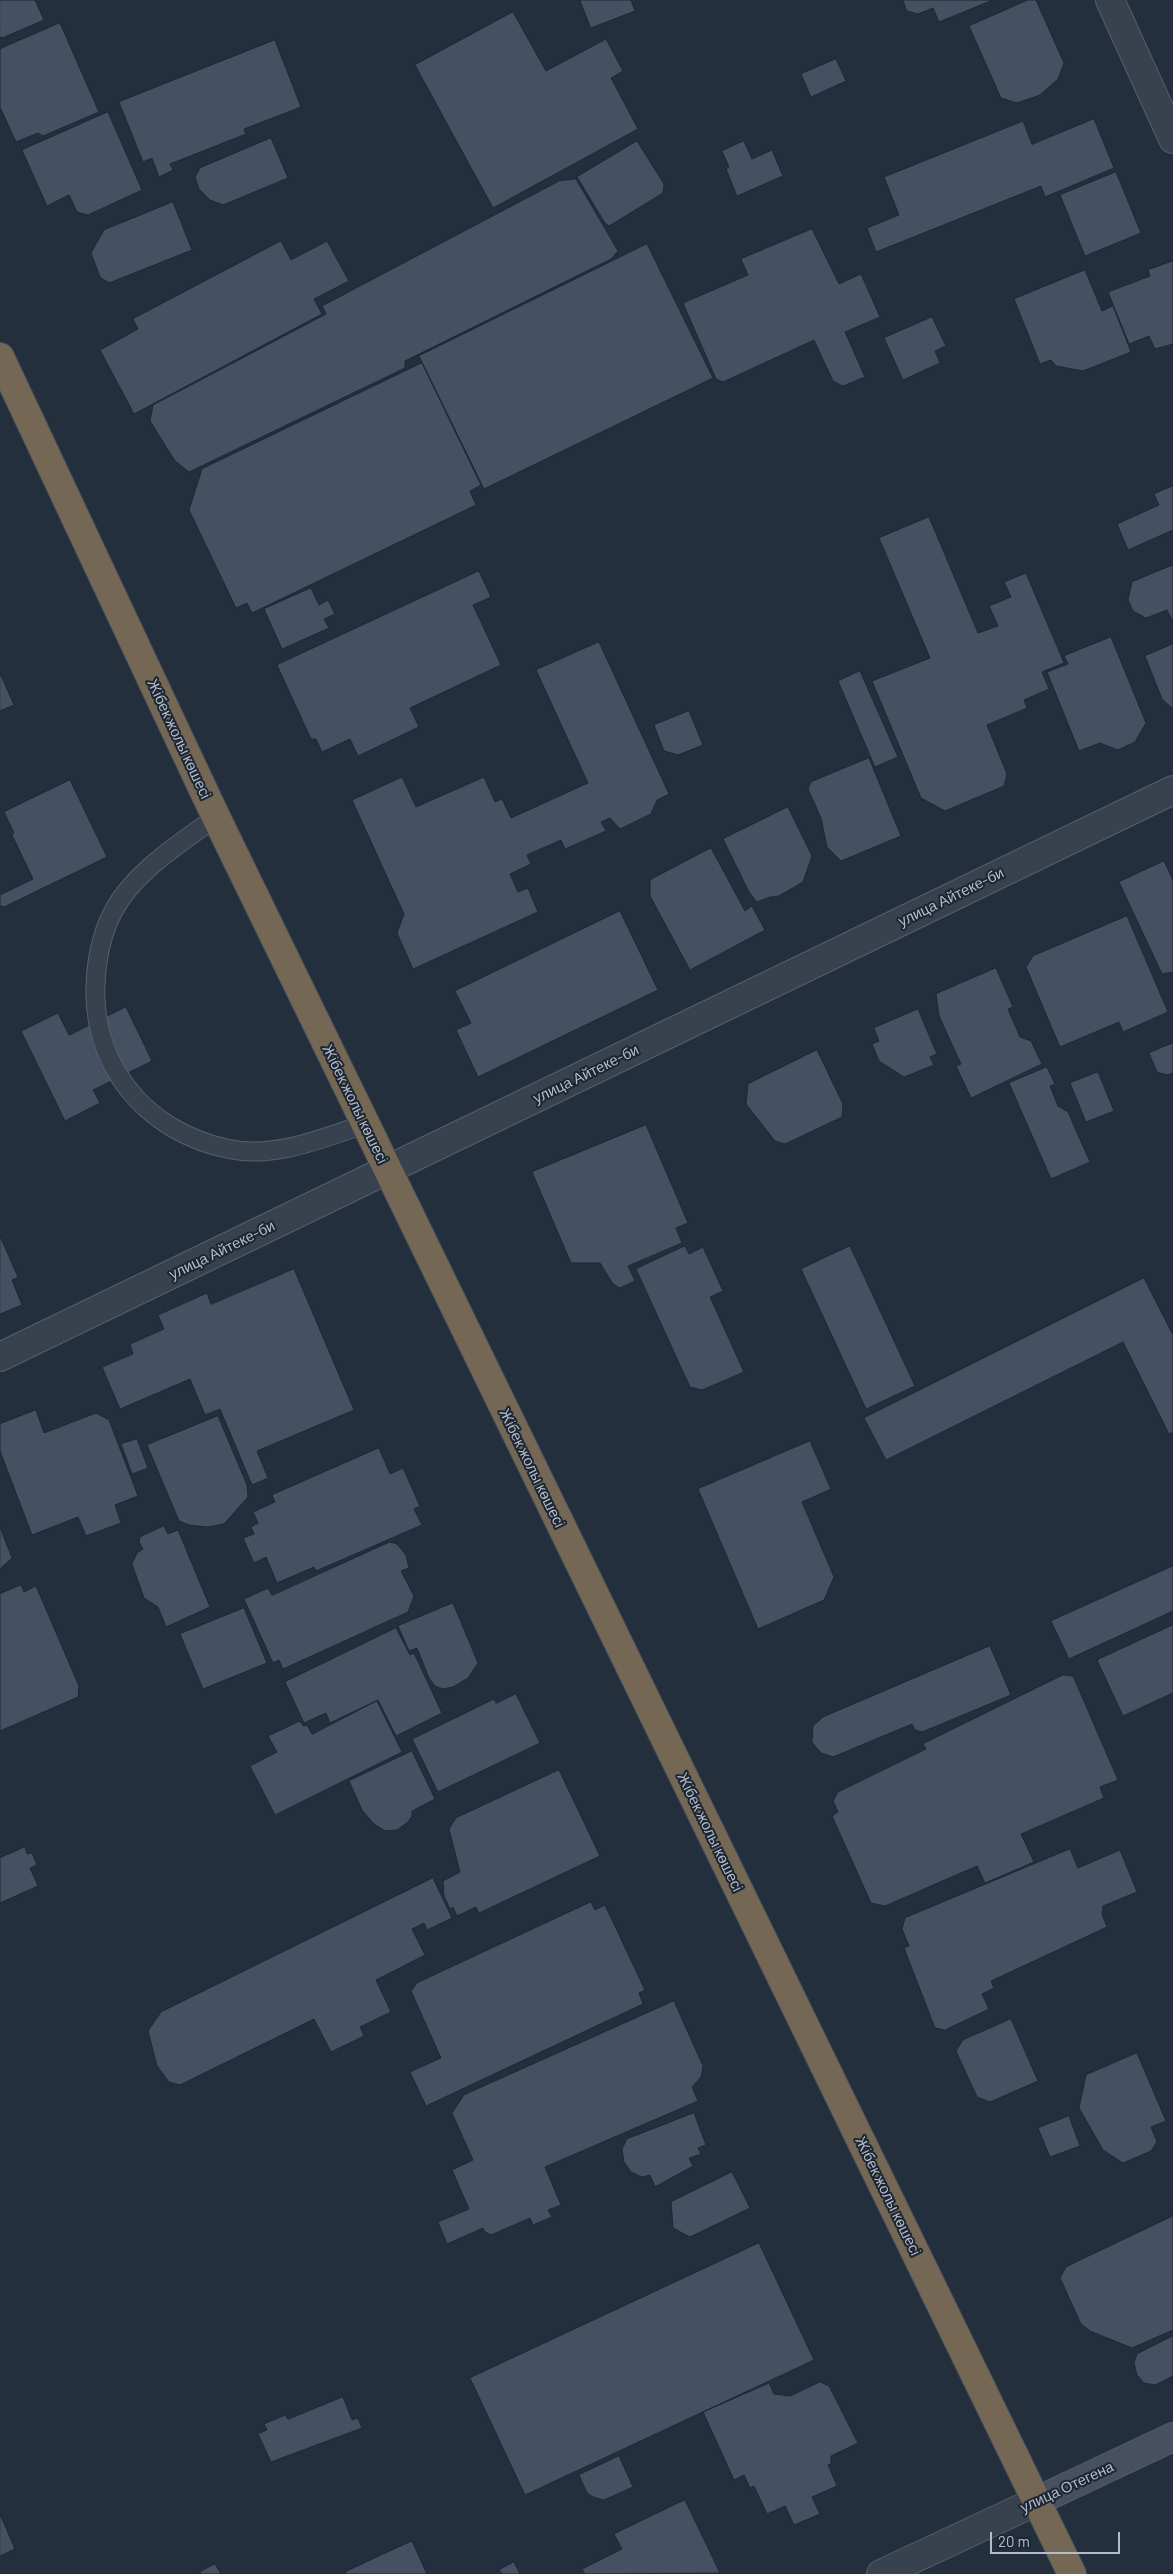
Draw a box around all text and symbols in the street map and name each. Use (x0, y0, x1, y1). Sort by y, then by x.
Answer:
street label: Жібек жолы көшесі (143, 676, 215, 802)
street label: улица Айтеке-би (895, 864, 1007, 930)
street label: улица Айтеке-би (530, 1041, 642, 1107)
street label: Жібек жолы көшесі (318, 1042, 392, 1166)
street label: улица Айтеке-би (166, 1217, 278, 1283)
street label: Жібек жолы көшесі (495, 1406, 569, 1530)
street label: Жібек жолы көшесі (673, 1770, 747, 1894)
street label: Жібек жолы көшесі (851, 2134, 925, 2258)
street label: улица Отегена (1017, 2457, 1117, 2517)
scale bar (993, 2522, 1123, 2554)
text: 20 m (998, 2532, 1030, 2550)

